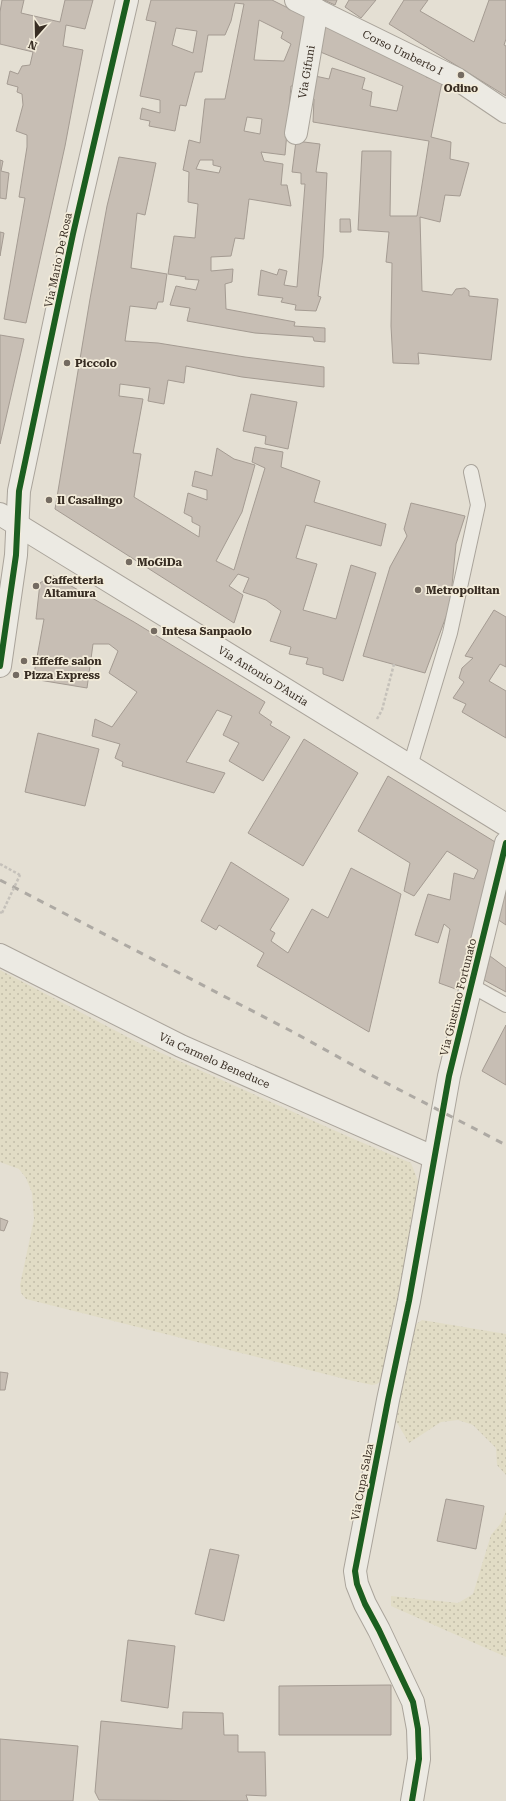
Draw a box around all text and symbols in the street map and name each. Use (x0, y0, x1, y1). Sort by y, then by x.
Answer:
north arrow (16, 16, 56, 56)
street label: Corso Umberto I (360, 28, 445, 78)
text: N (26, 37, 39, 52)
street label: Via Gifuni (296, 44, 318, 100)
marker: Odino (456, 70, 466, 80)
place label: Odino (444, 82, 478, 95)
street label: Via Mario De Rosa (42, 211, 75, 309)
place label: Piccolo (75, 357, 117, 370)
marker: Piccolo (62, 358, 72, 368)
place label: Il Casalingo (57, 494, 123, 507)
marker: Il Casalingo (44, 495, 54, 505)
place label: MoGiDa (137, 556, 183, 569)
marker: MoGiDa (124, 557, 134, 567)
place label: Caffetteria Altamura (44, 574, 104, 600)
marker: Caffetteria Altamura (31, 581, 41, 591)
place label: Metropolitan (426, 584, 500, 597)
marker: Metropolitan (413, 585, 423, 595)
place label: Intesa Sanpaolo (162, 625, 252, 638)
marker: Intesa Sanpaolo (149, 626, 159, 636)
street label: Via Antonio D'Auria (215, 644, 311, 709)
place label: Effeffe salon (32, 655, 102, 668)
marker: Effeffe salon (19, 656, 29, 666)
place label: Pizza Express (24, 669, 100, 682)
marker: Pizza Express (11, 670, 21, 680)
street label: Via Giustino Fortunato (438, 937, 479, 1057)
street label: Via Carmelo Beneduce (157, 1030, 272, 1091)
street label: Via Cupa Salza (349, 1443, 376, 1522)

